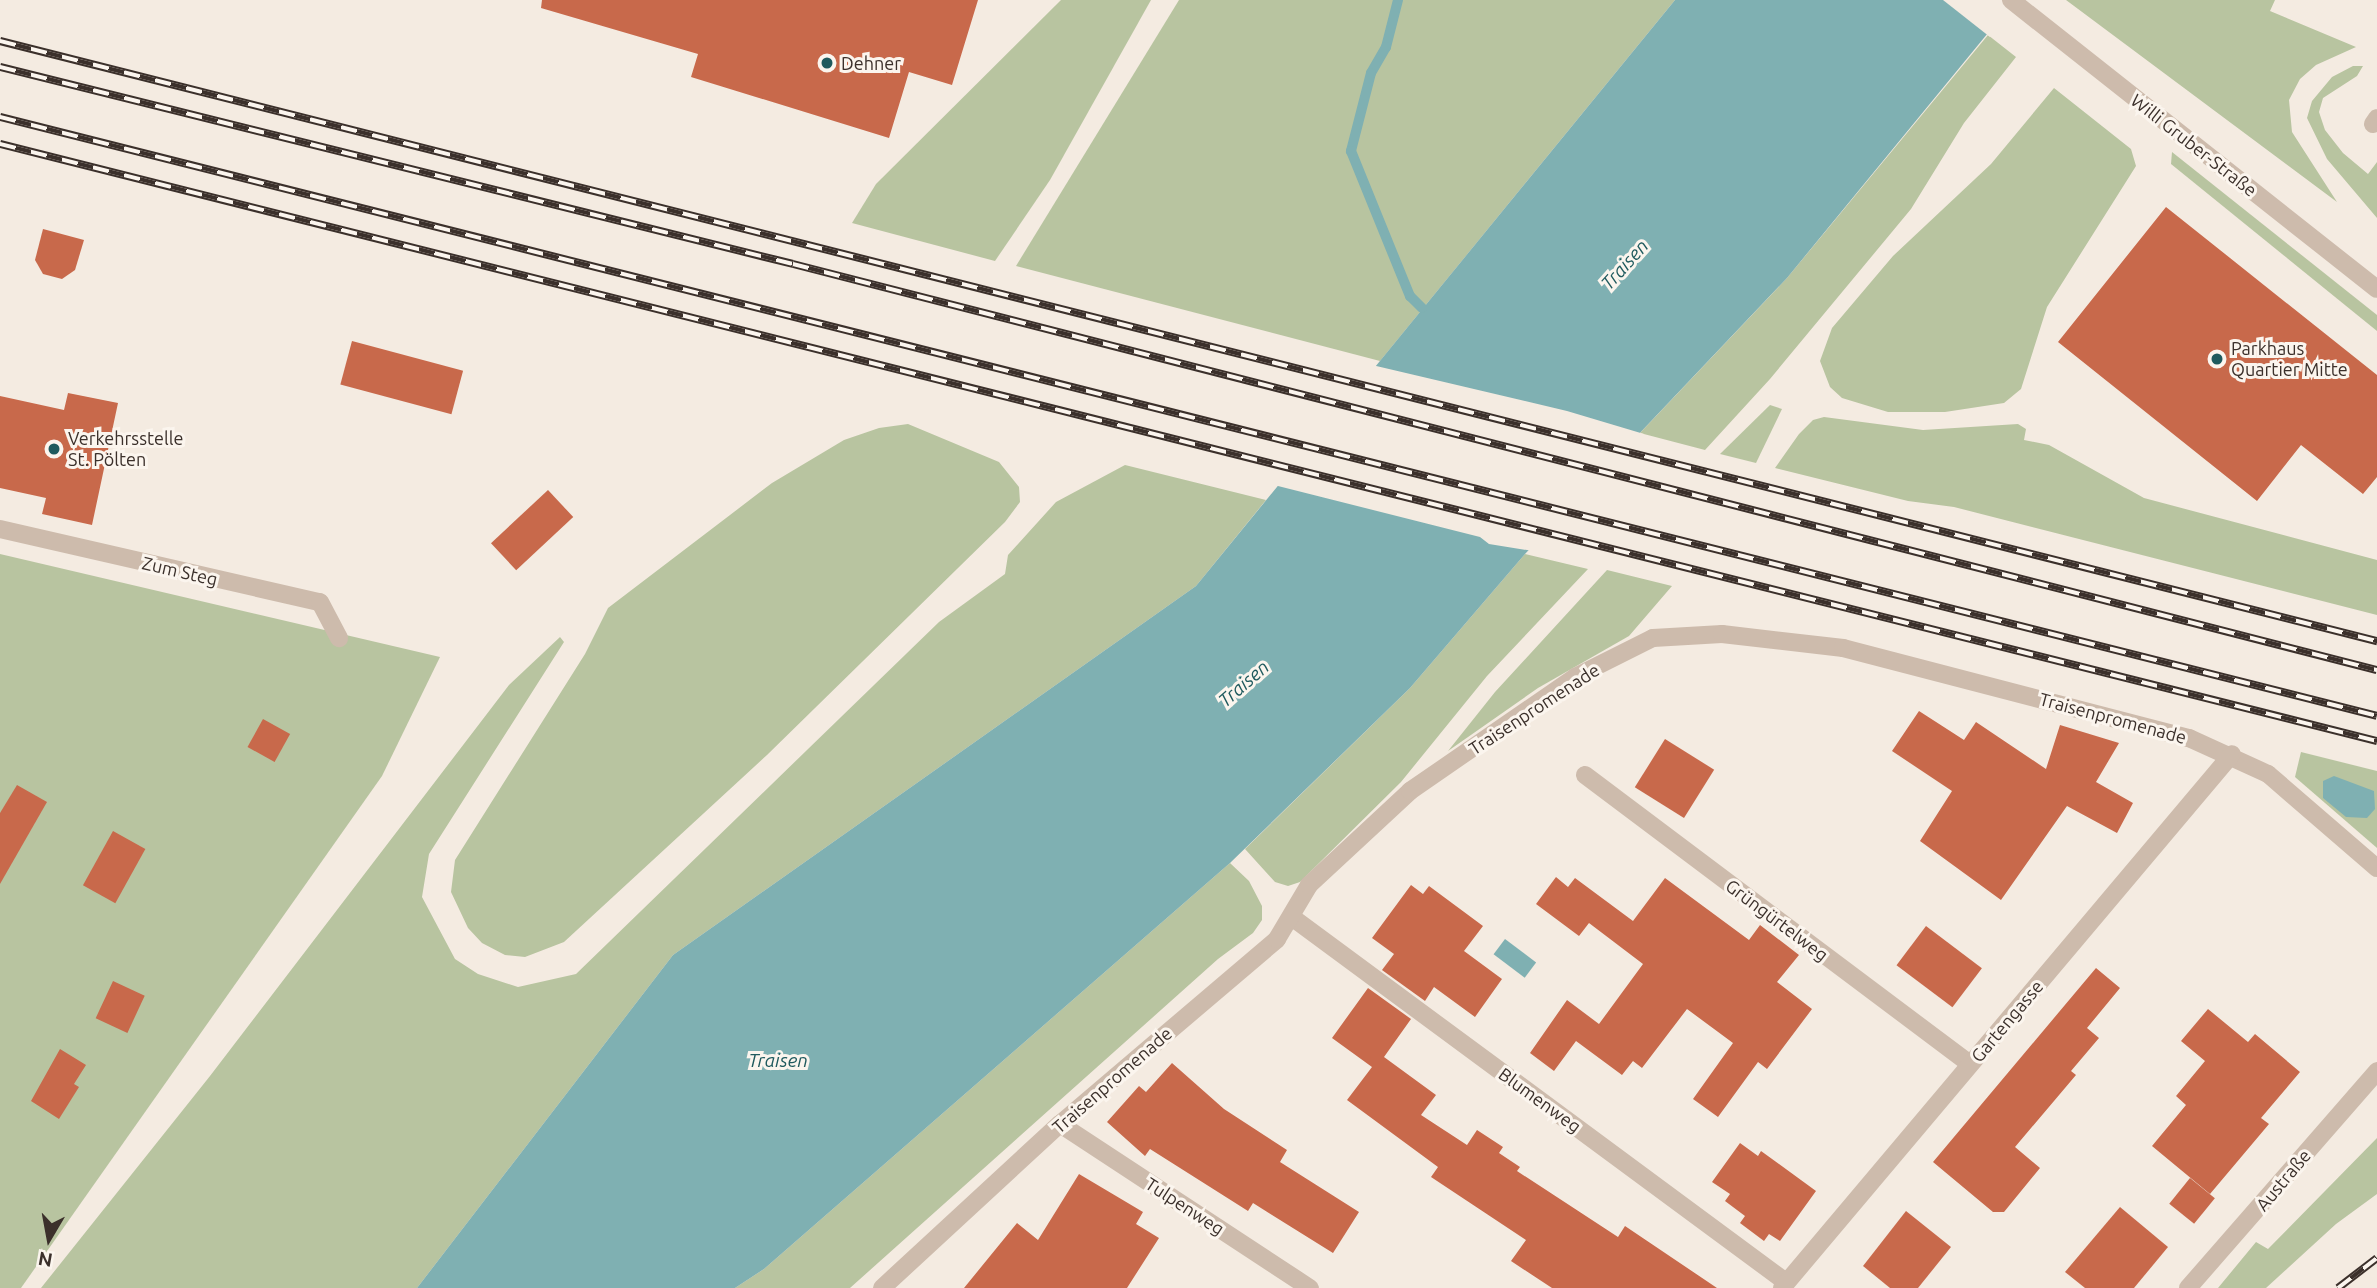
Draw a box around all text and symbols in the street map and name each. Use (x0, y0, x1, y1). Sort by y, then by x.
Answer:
place label: Dehner (841, 52, 901, 74)
marker: Dehner (819, 55, 835, 71)
street label: Willi Gruber-Straße (2127, 89, 2261, 201)
water label: Traisen (1597, 235, 1653, 295)
place label: Parkhaus Quartier Mitte (2231, 338, 2348, 380)
marker: Parkhaus Quartier Mitte (2209, 351, 2225, 367)
place label: Verkehrsstelle St. Pölten (68, 428, 183, 471)
marker: Verkehrsstelle St. Pölten (46, 441, 62, 457)
street label: Zum Steg (140, 552, 220, 590)
water label: Traisen (1214, 656, 1274, 712)
street label: Traisenpromenade (1465, 659, 1603, 759)
street label: Traisenpromenade (2037, 688, 2189, 748)
street label: Grüngürtelweg (1722, 874, 1832, 966)
street label: Gartengasse (1966, 976, 2048, 1066)
street label: Traisenpromenade (1048, 1022, 1176, 1138)
water label: Traisen (748, 1050, 808, 1072)
street label: Blumenweg (1495, 1063, 1585, 1137)
street label: Austraße (2251, 1145, 2315, 1215)
street label: Tulpenweg (1142, 1173, 1228, 1239)
north arrow (14, 1204, 84, 1274)
text: N (36, 1248, 54, 1272)

